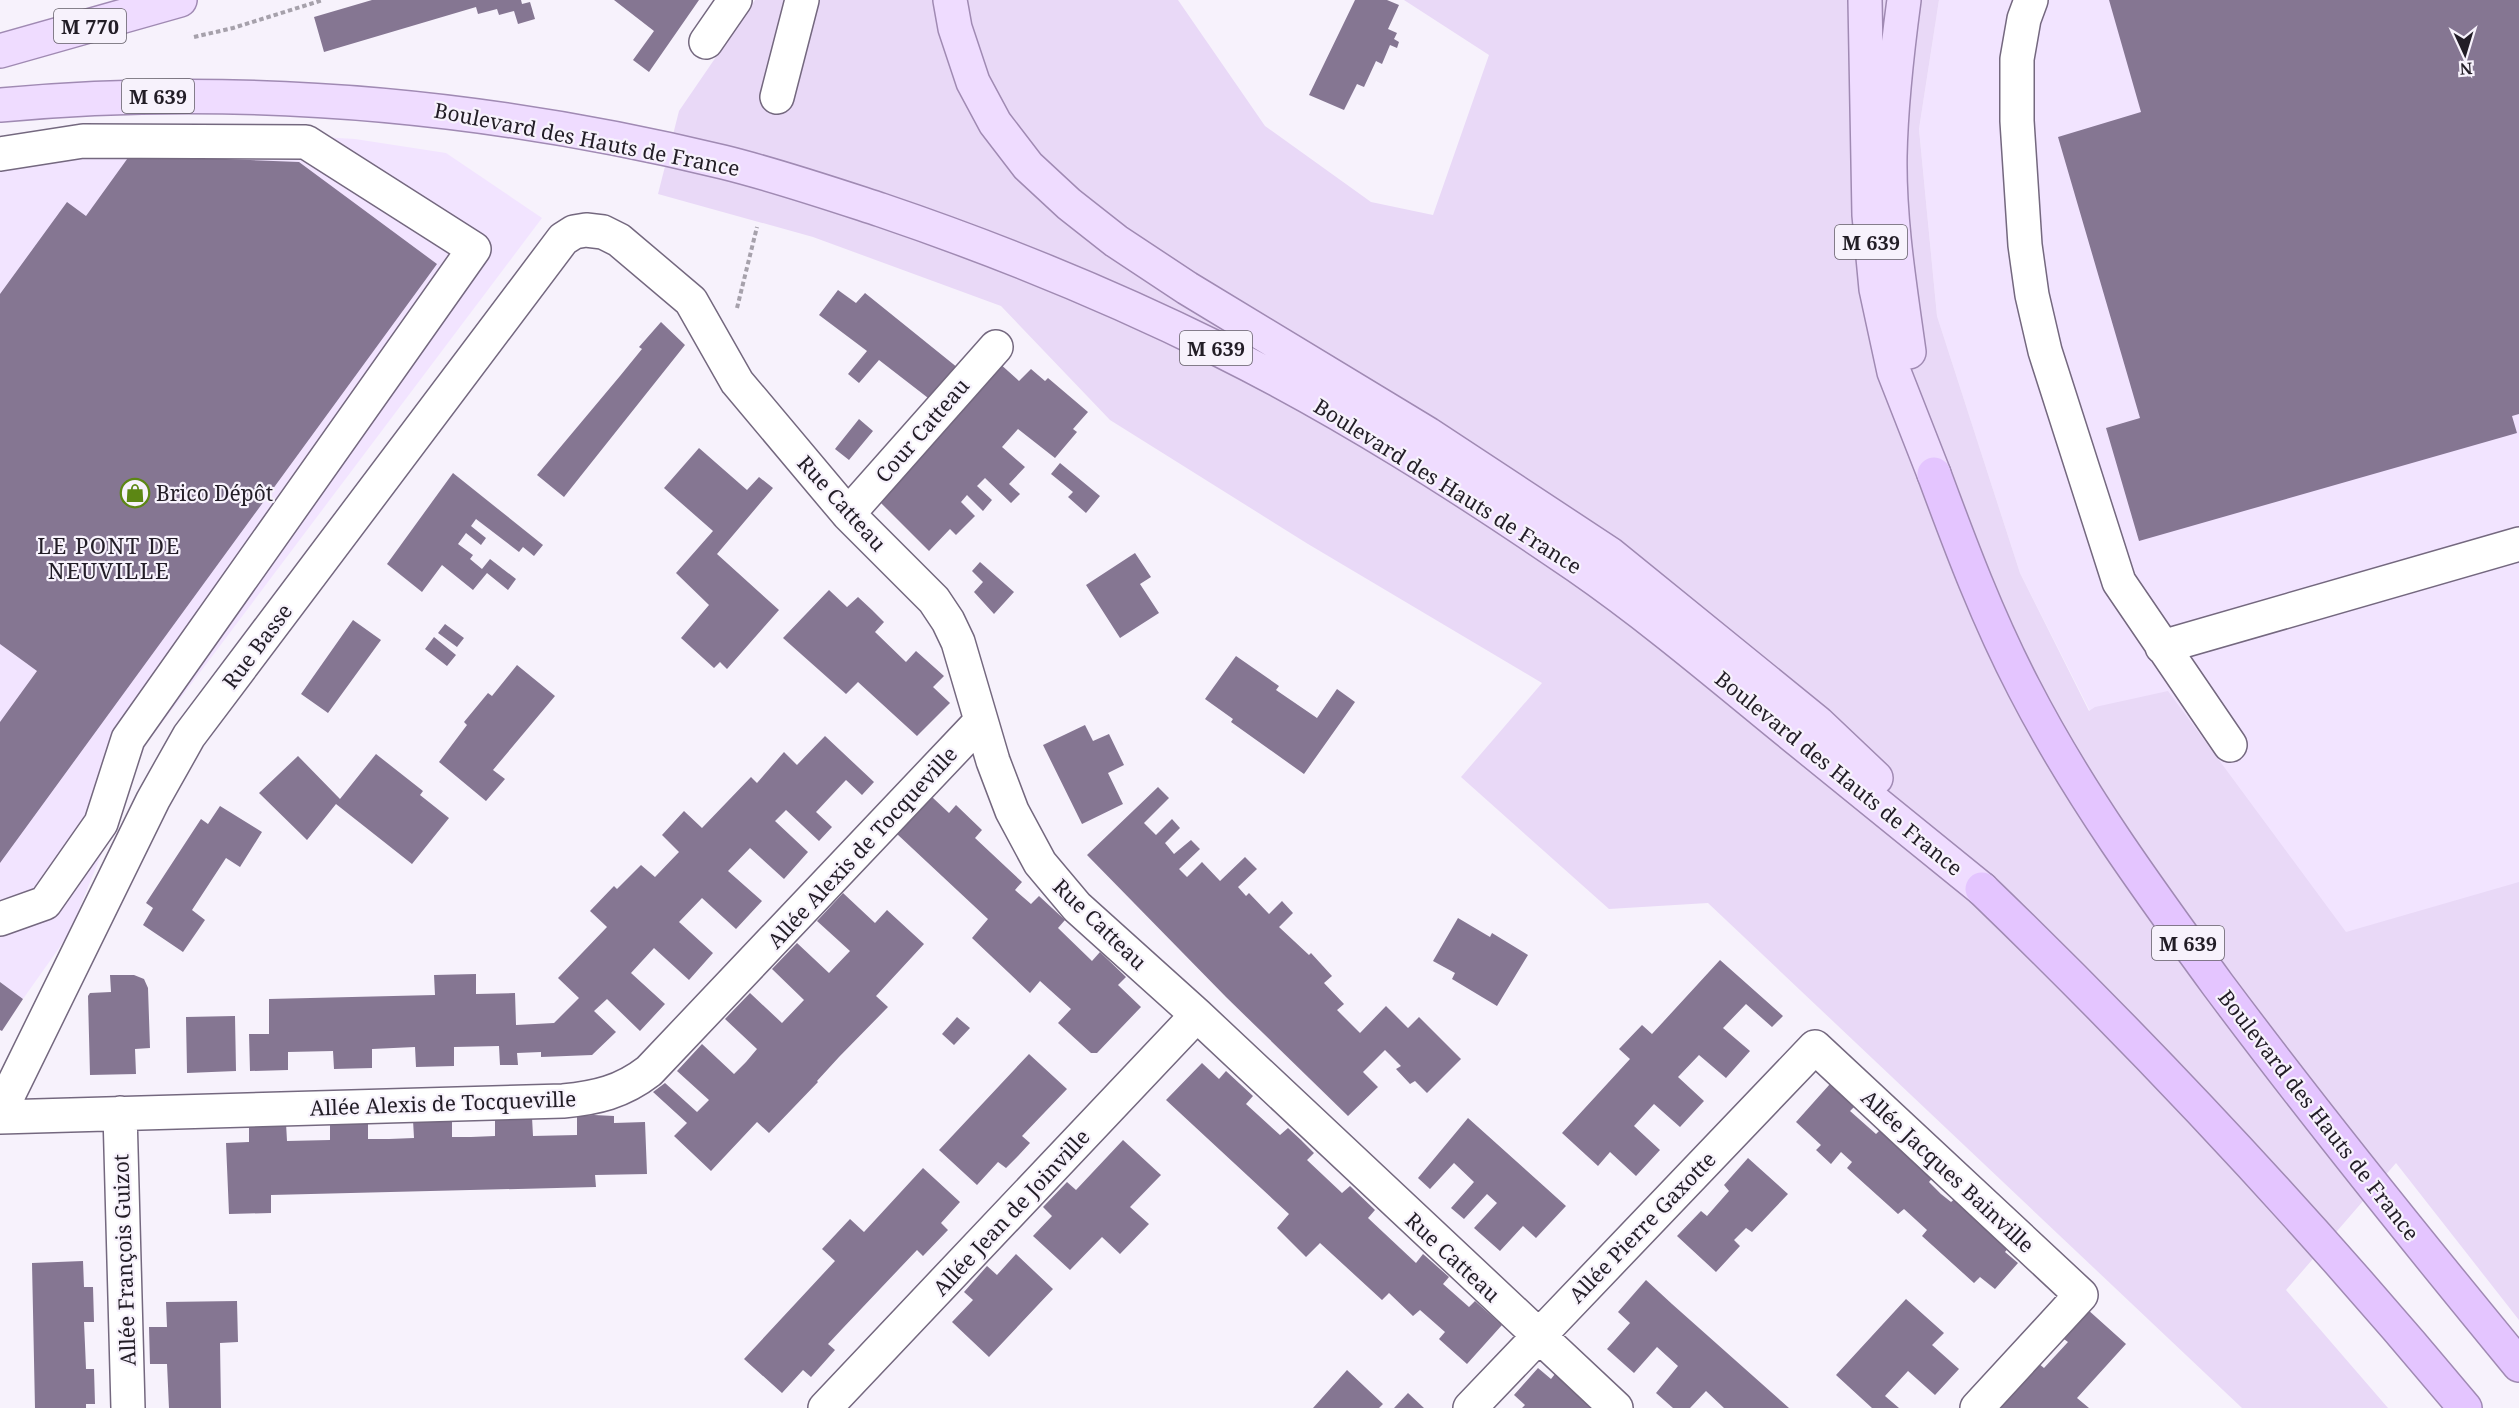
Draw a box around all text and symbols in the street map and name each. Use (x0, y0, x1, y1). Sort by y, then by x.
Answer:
road number: M 770 (54, 9, 126, 43)
north arrow (2435, 24, 2495, 84)
text: N (2459, 58, 2473, 80)
road number: M 639 (122, 79, 194, 113)
street label: Boulevard des Hauts de France (432, 96, 742, 182)
road number: M 639 (1835, 225, 1907, 259)
road number: M 639 (1180, 331, 1252, 365)
street label: Cour Catteau (869, 372, 975, 488)
street label: Boulevard des Hauts de France (1309, 392, 1587, 580)
street label: Rue Catteau (792, 449, 892, 557)
shop icon: Brico Dépôt (119, 477, 151, 509)
place label: Brico Dépôt (156, 479, 273, 507)
district label: LE PONT DE NEUVILLE (37, 530, 181, 585)
street label: Rue Basse (216, 598, 298, 694)
street label: Boulevard des Hauts de France (1709, 664, 1969, 882)
street label: Allée Alexis de Tocqueville (761, 740, 963, 954)
street label: Rue Catteau (1047, 872, 1153, 976)
road number: M 639 (2152, 926, 2224, 960)
street label: Boulevard des Hauts de France (2212, 984, 2426, 1246)
street label: Allée Jacques Bainville (1856, 1083, 2040, 1259)
street label: Allée Alexis de Tocqueville (309, 1084, 577, 1122)
street label: Allée Jean de Joinville (926, 1123, 1096, 1301)
street label: Allée Pierre Gaxotte (1562, 1145, 1722, 1309)
street label: Allée François Guizot (106, 1153, 142, 1367)
street label: Rue Catteau (1400, 1206, 1506, 1308)

